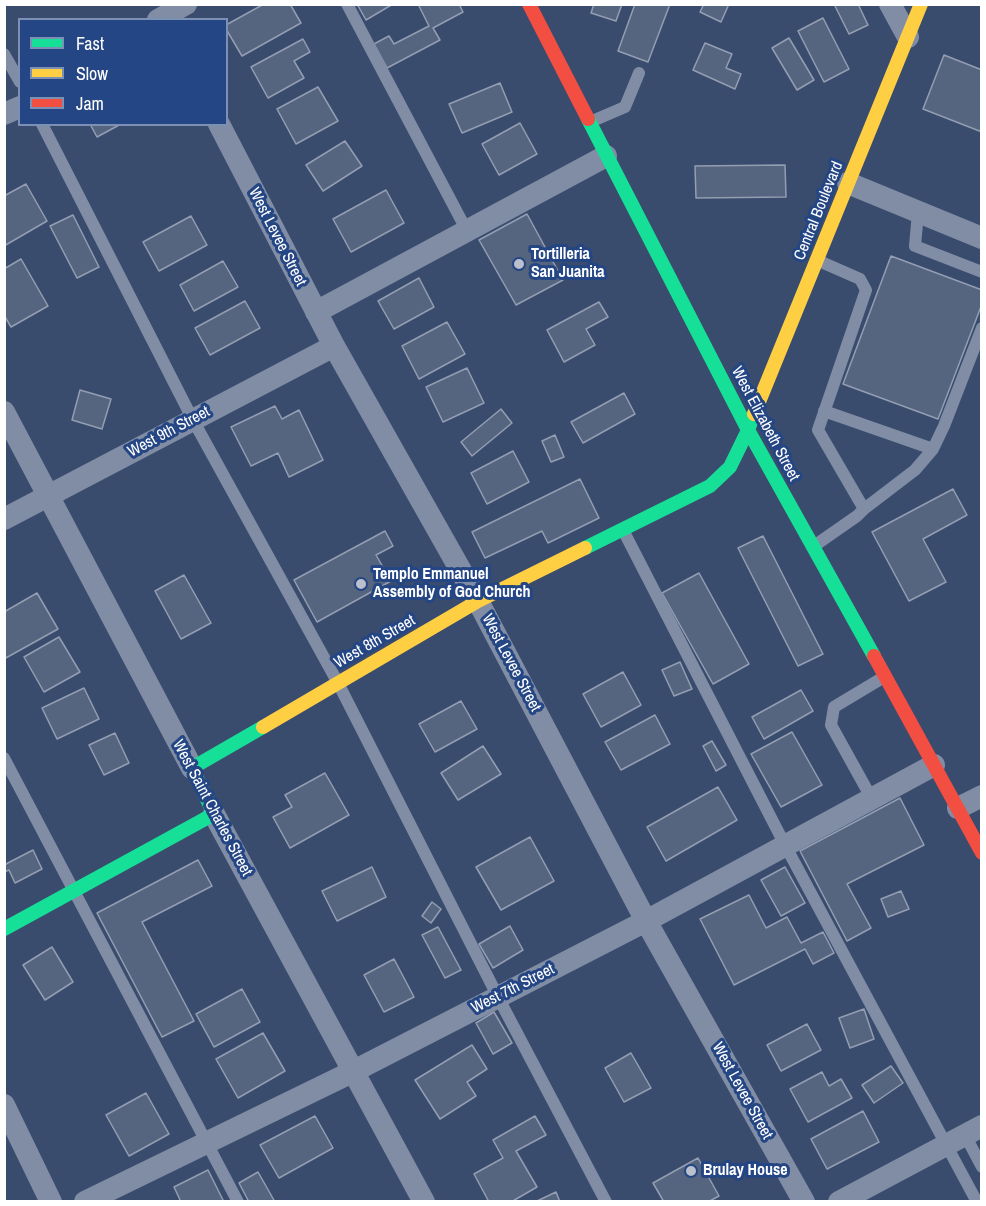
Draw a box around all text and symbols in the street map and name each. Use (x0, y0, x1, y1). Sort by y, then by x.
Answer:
legend (18, 18, 228, 126)
text: Fast (76, 31, 104, 56)
text: Slow (76, 61, 108, 86)
text: Jam (76, 91, 104, 116)
street label: Central Boulevard (790, 159, 848, 263)
street label: West Levee Street (244, 185, 310, 289)
place label: Tortilleria San Juanita (531, 245, 605, 283)
marker: Tortilleria San Juanita (512, 257, 526, 271)
street label: West Elizabeth Street (727, 364, 803, 484)
street label: West 9th Street (125, 402, 213, 462)
place label: Templo Emmanuel Assembly of God Church (373, 565, 530, 603)
marker: Templo Emmanuel Assembly of God Church (354, 577, 368, 591)
street label: West 8th Street (331, 611, 419, 673)
street label: West Levee Street (477, 611, 545, 715)
street label: West Saint Charles Street (168, 737, 256, 879)
street label: West 7th Street (468, 960, 558, 1018)
street label: West Levee Street (707, 1039, 777, 1143)
place label: Brulay House (703, 1161, 788, 1181)
marker: Brulay House (684, 1164, 698, 1178)

